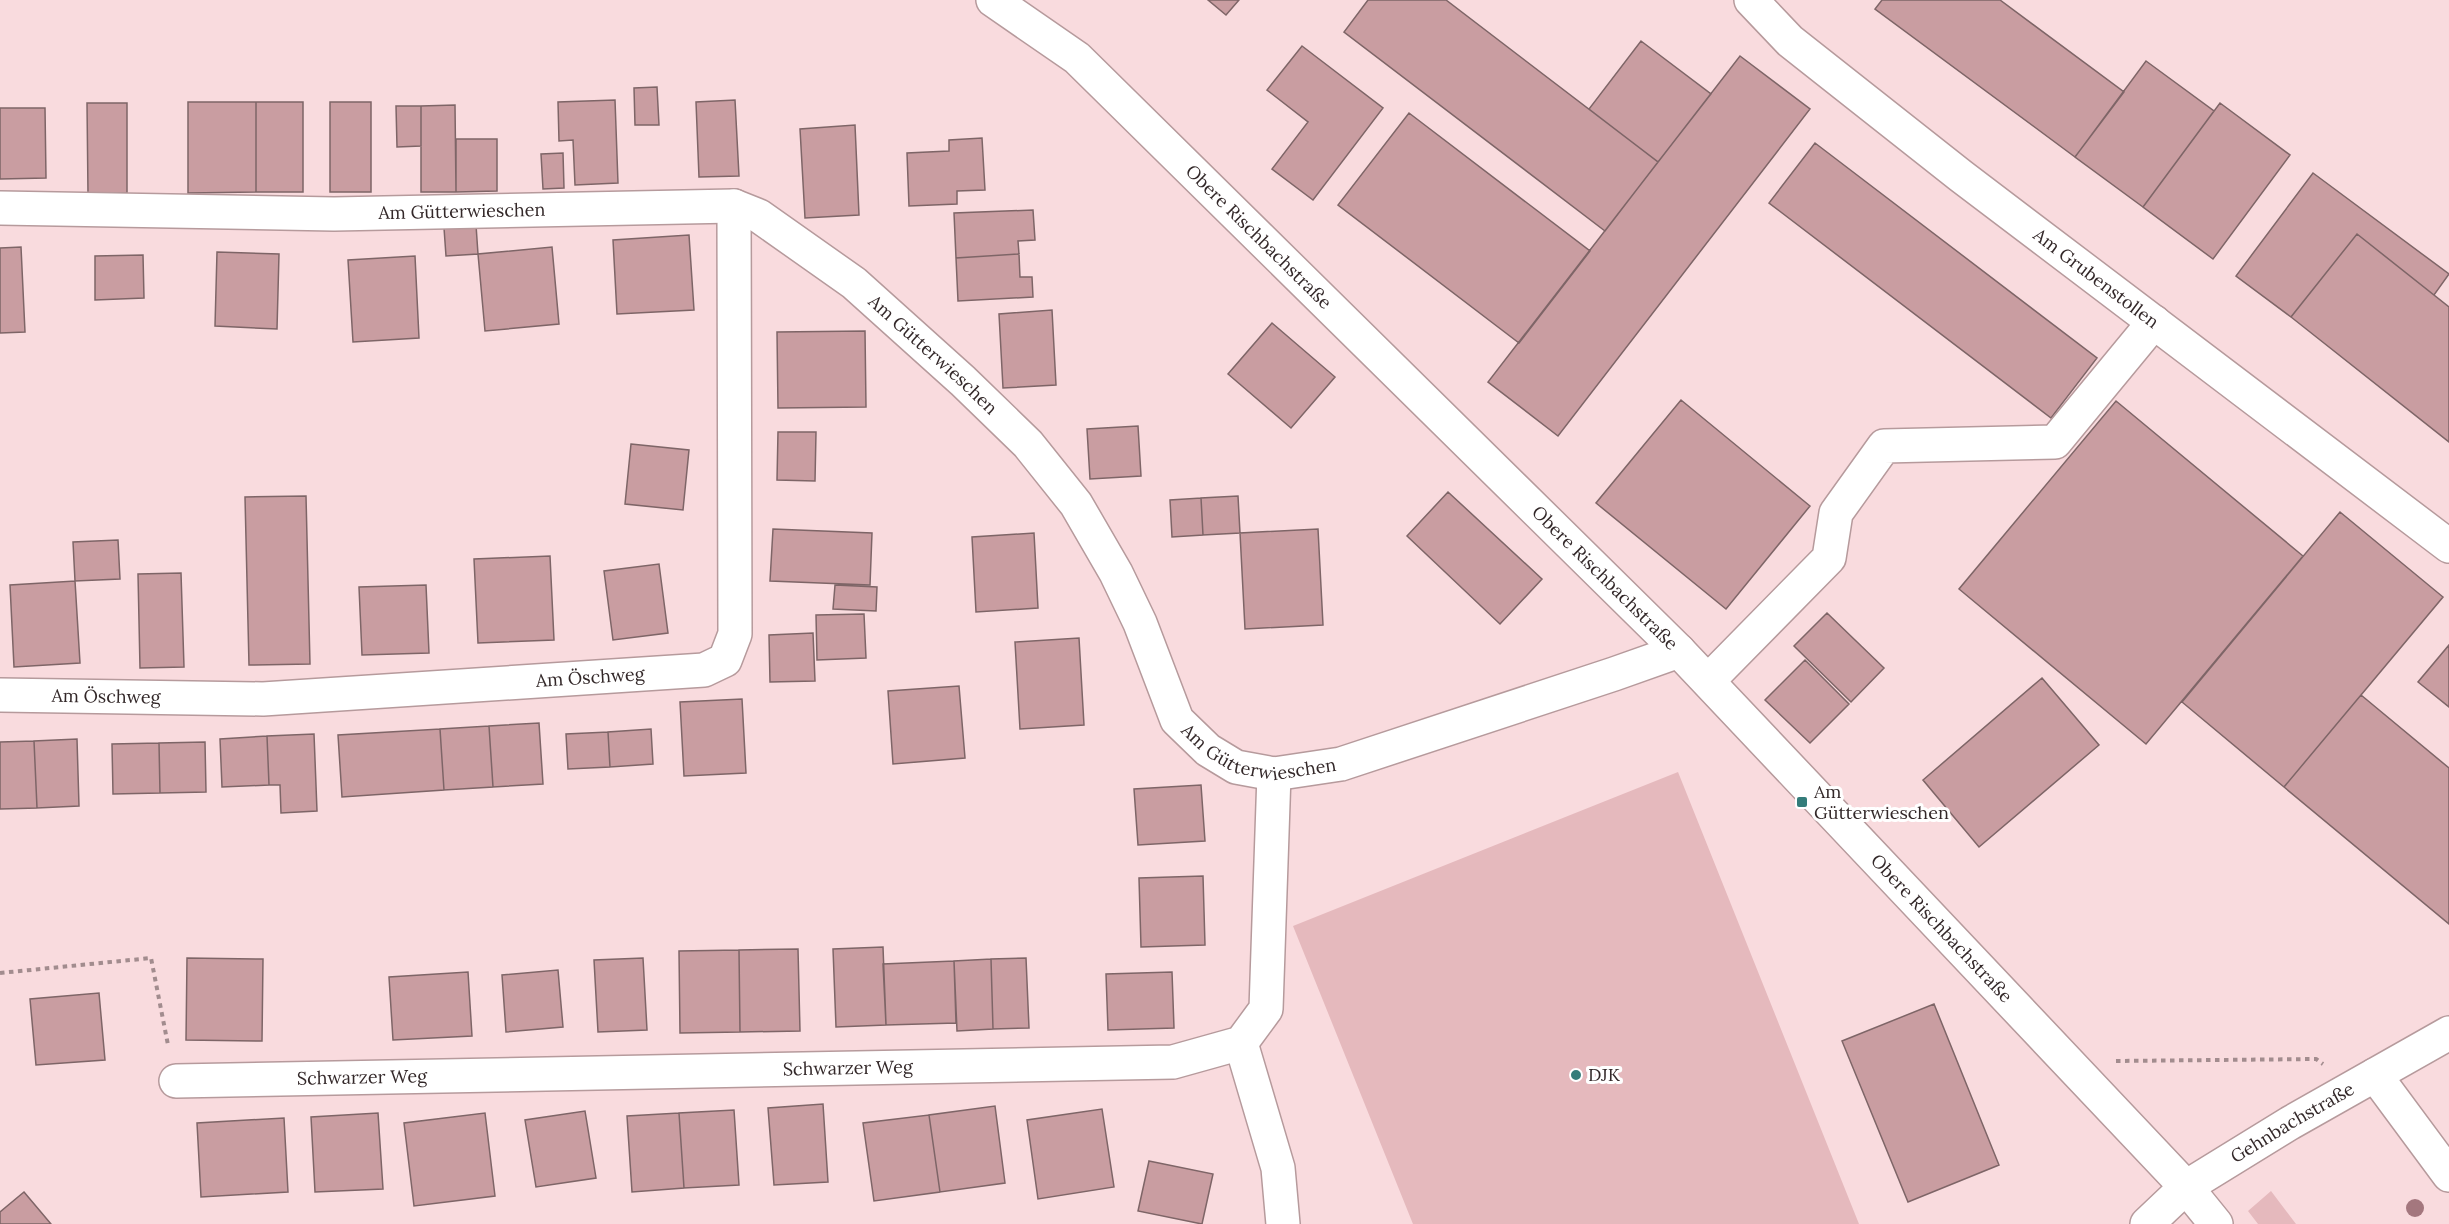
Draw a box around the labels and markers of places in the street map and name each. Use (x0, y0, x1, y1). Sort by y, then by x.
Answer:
place label: Am Gütterwieschen (1813, 780, 1949, 824)
marker: Am Gütterwieschen (1795, 795, 1809, 809)
place label: DJK (1588, 1063, 1621, 1086)
marker: DJK (1569, 1068, 1583, 1082)

